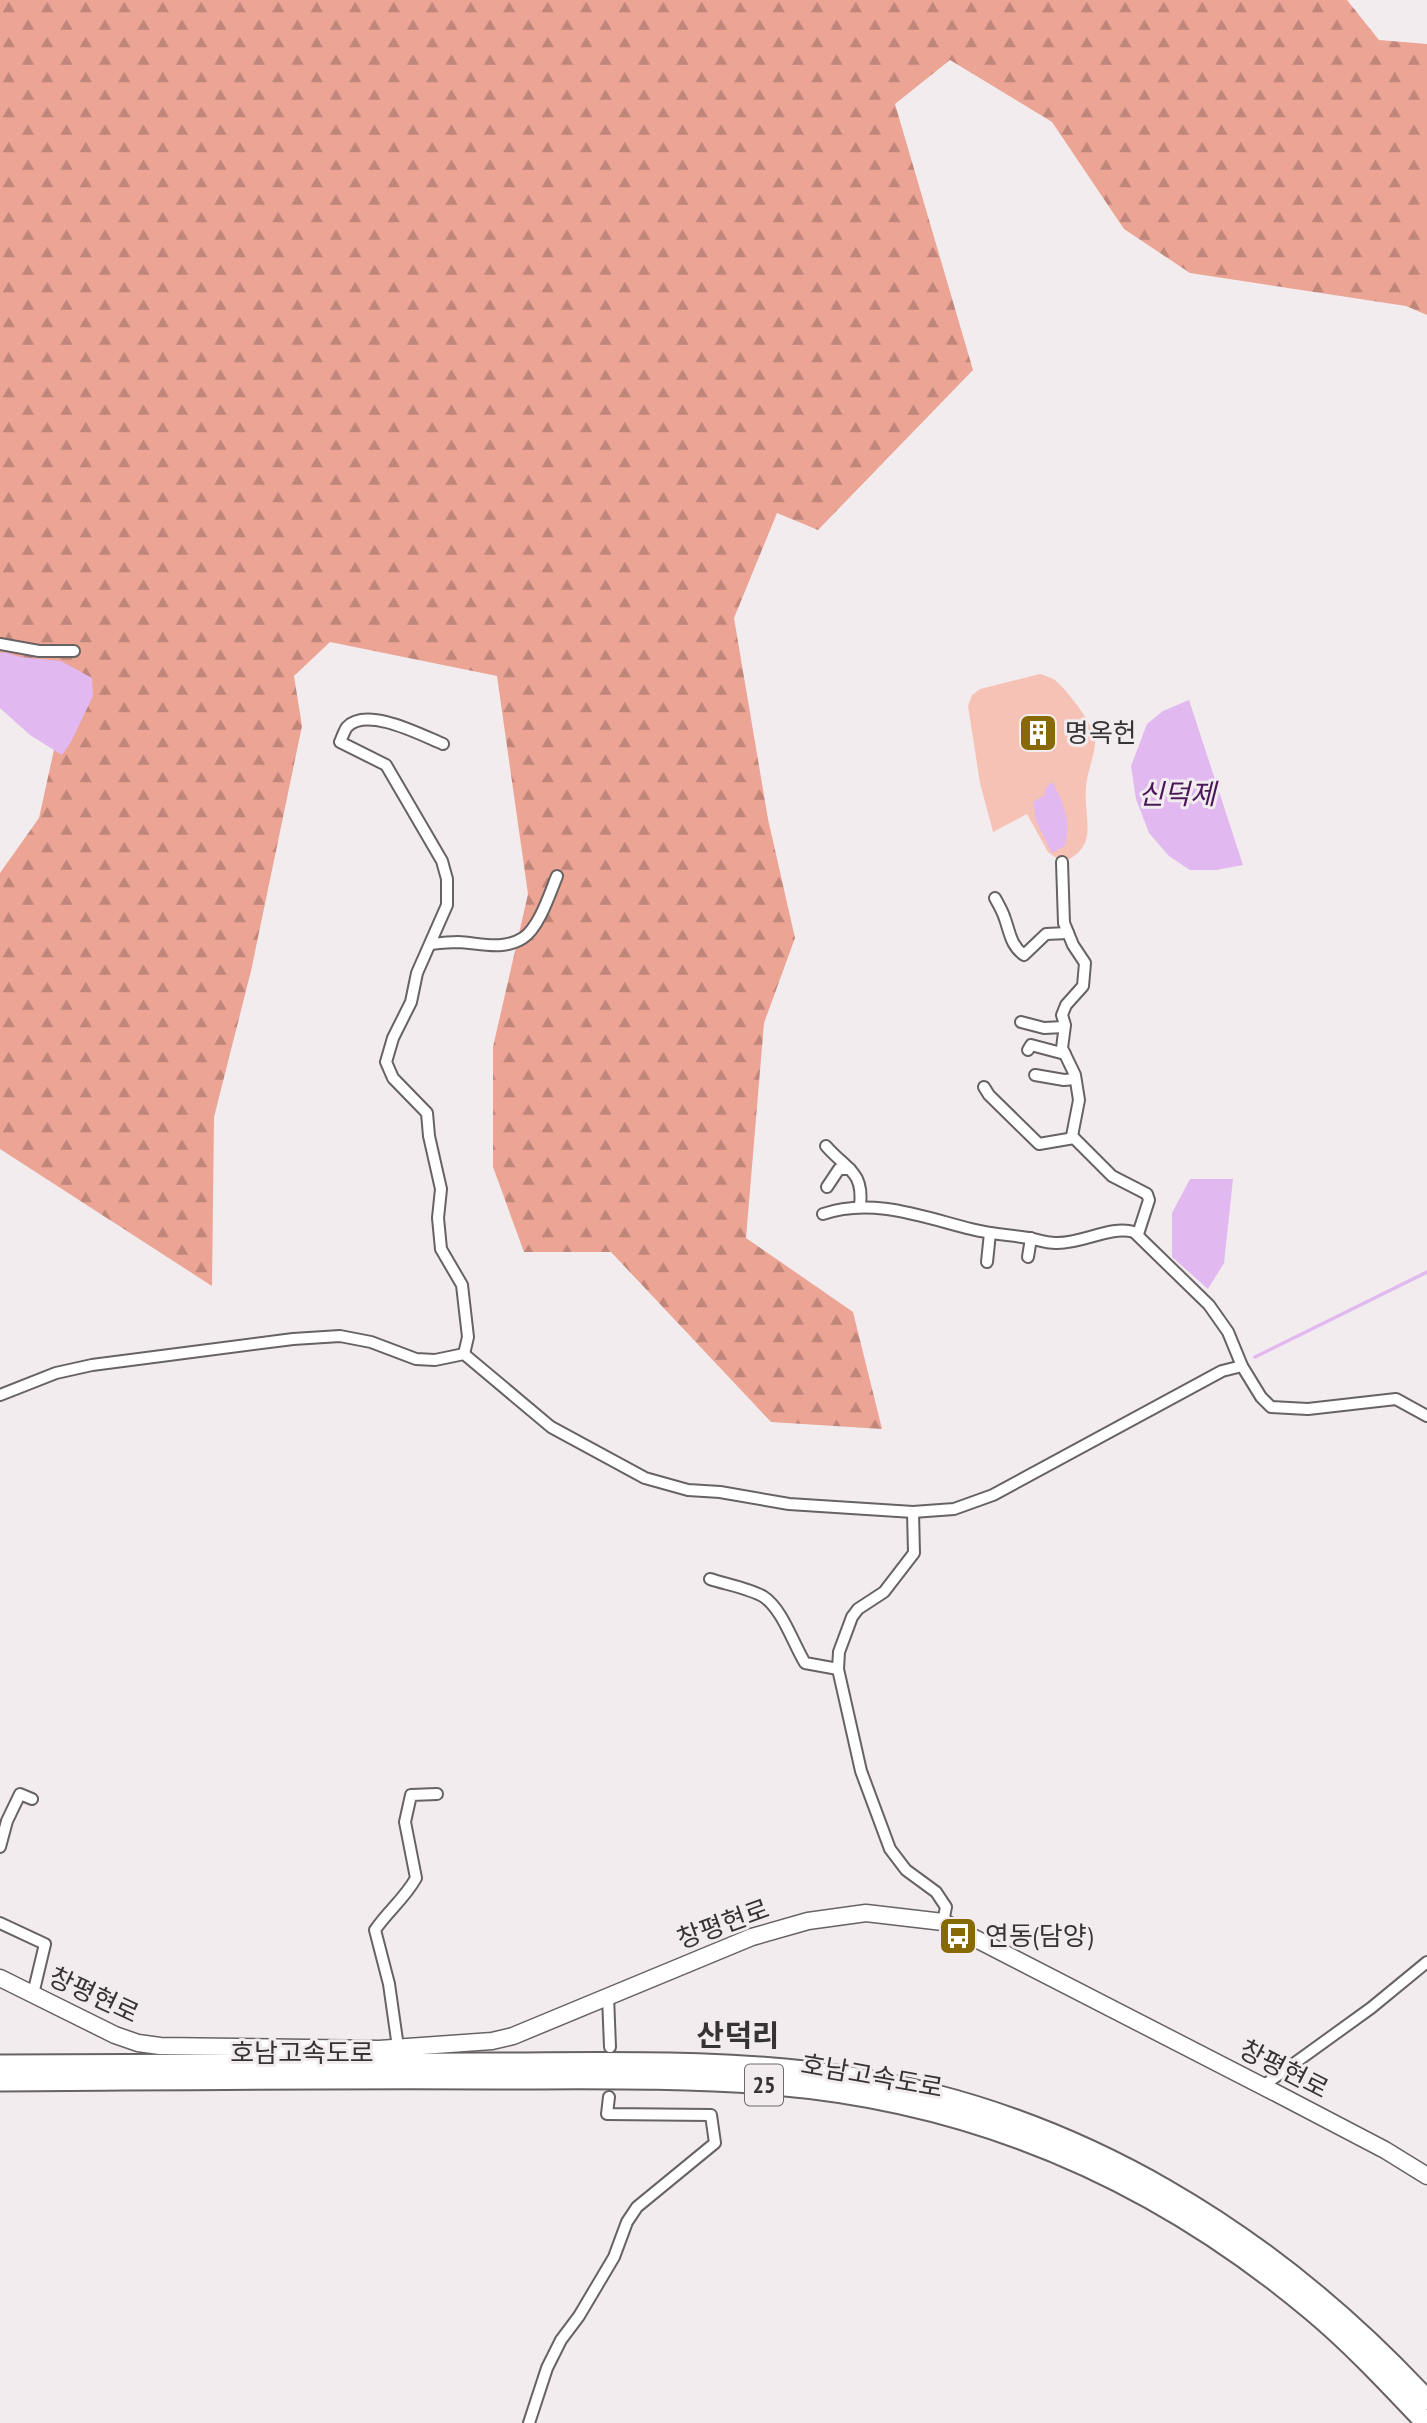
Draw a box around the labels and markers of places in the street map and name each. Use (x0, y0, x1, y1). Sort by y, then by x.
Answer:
building icon: 명옥헌 (1017, 712, 1059, 754)
place label: 명옥헌 (1065, 716, 1137, 749)
bus stop icon: 연동(담양) (937, 1915, 979, 1957)
place label: 연동(담양) (985, 1919, 1093, 1952)

